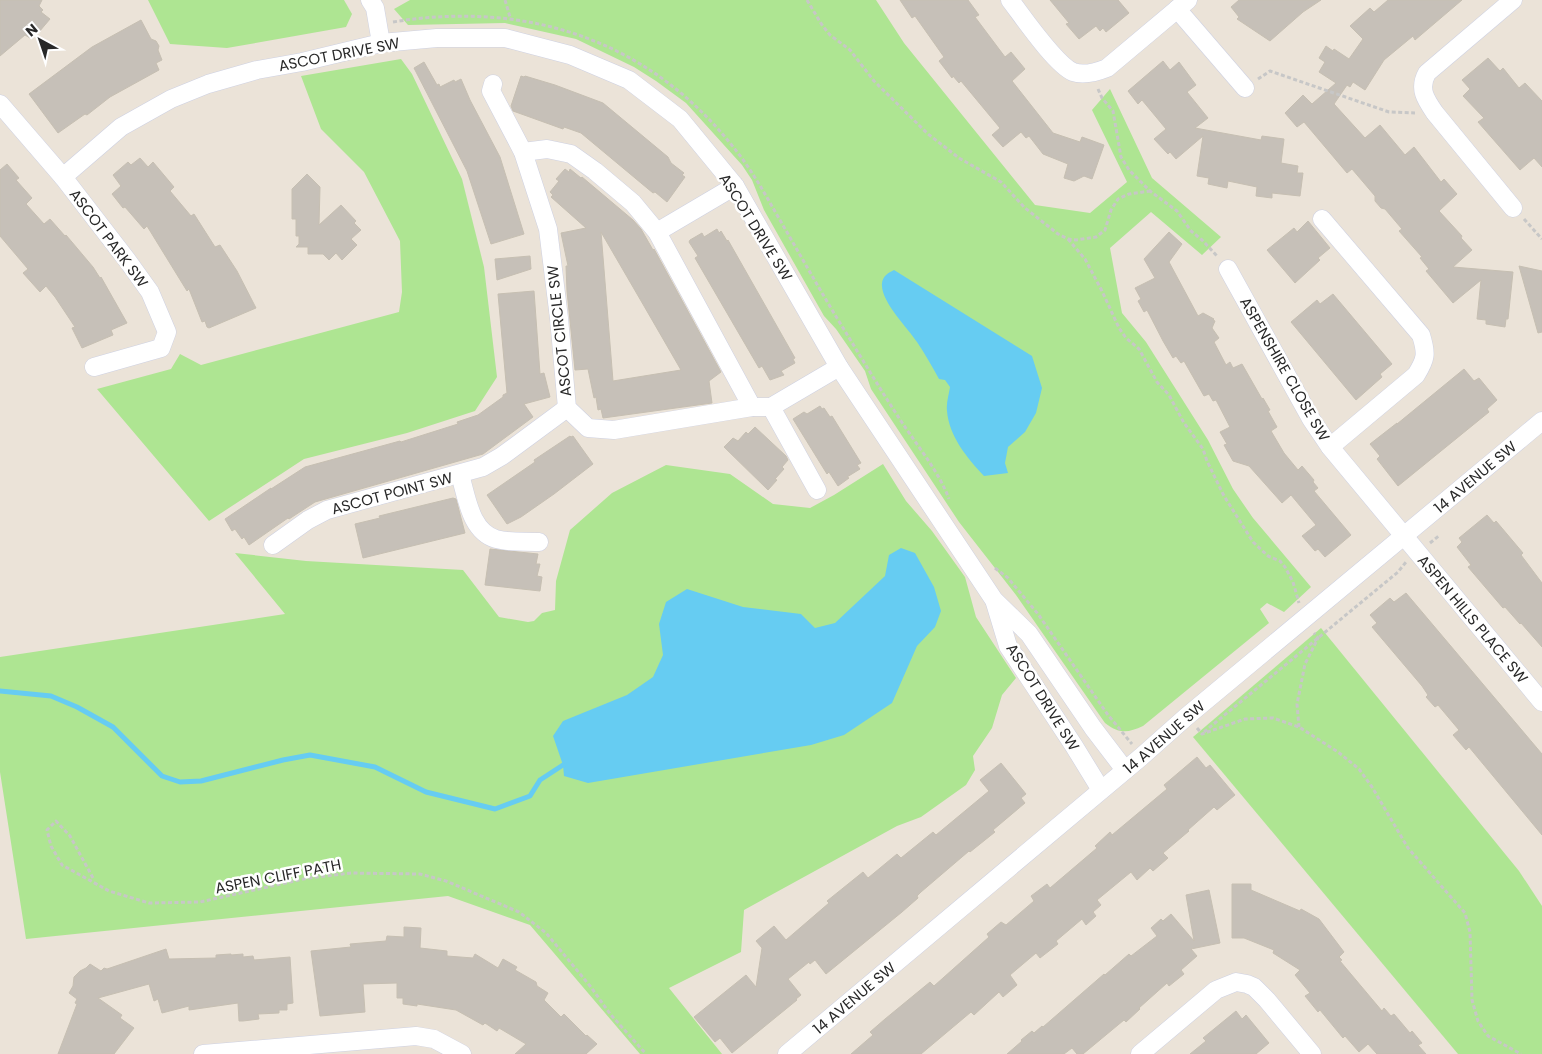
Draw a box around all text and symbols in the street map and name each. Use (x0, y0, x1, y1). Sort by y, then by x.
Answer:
north arrow (15, 15, 65, 65)
text: N (21, 19, 42, 41)
street label: ASCOT DRIVE SW (277, 32, 402, 76)
street label: ASCOT DRIVE SW (714, 169, 798, 285)
street label: ASCOT PARK SW (65, 184, 153, 292)
street label: ASCOT CIRCLE SW (542, 264, 576, 398)
street label: ASPENSHIRE CLOSE SW (1235, 293, 1335, 445)
street label: 14 AVENUE SW (1429, 436, 1521, 518)
street label: ASCOT POINT SW (329, 467, 455, 519)
street label: ASPEN HILLS PLACE SW (1413, 550, 1533, 688)
street label: ASCOT DRIVE SW (1001, 639, 1085, 755)
street label: 14 AVENUE SW (1119, 695, 1210, 778)
street label: ASPEN CLIFF PATH (213, 853, 343, 899)
street label: 14 AVENUE SW (808, 957, 900, 1039)

